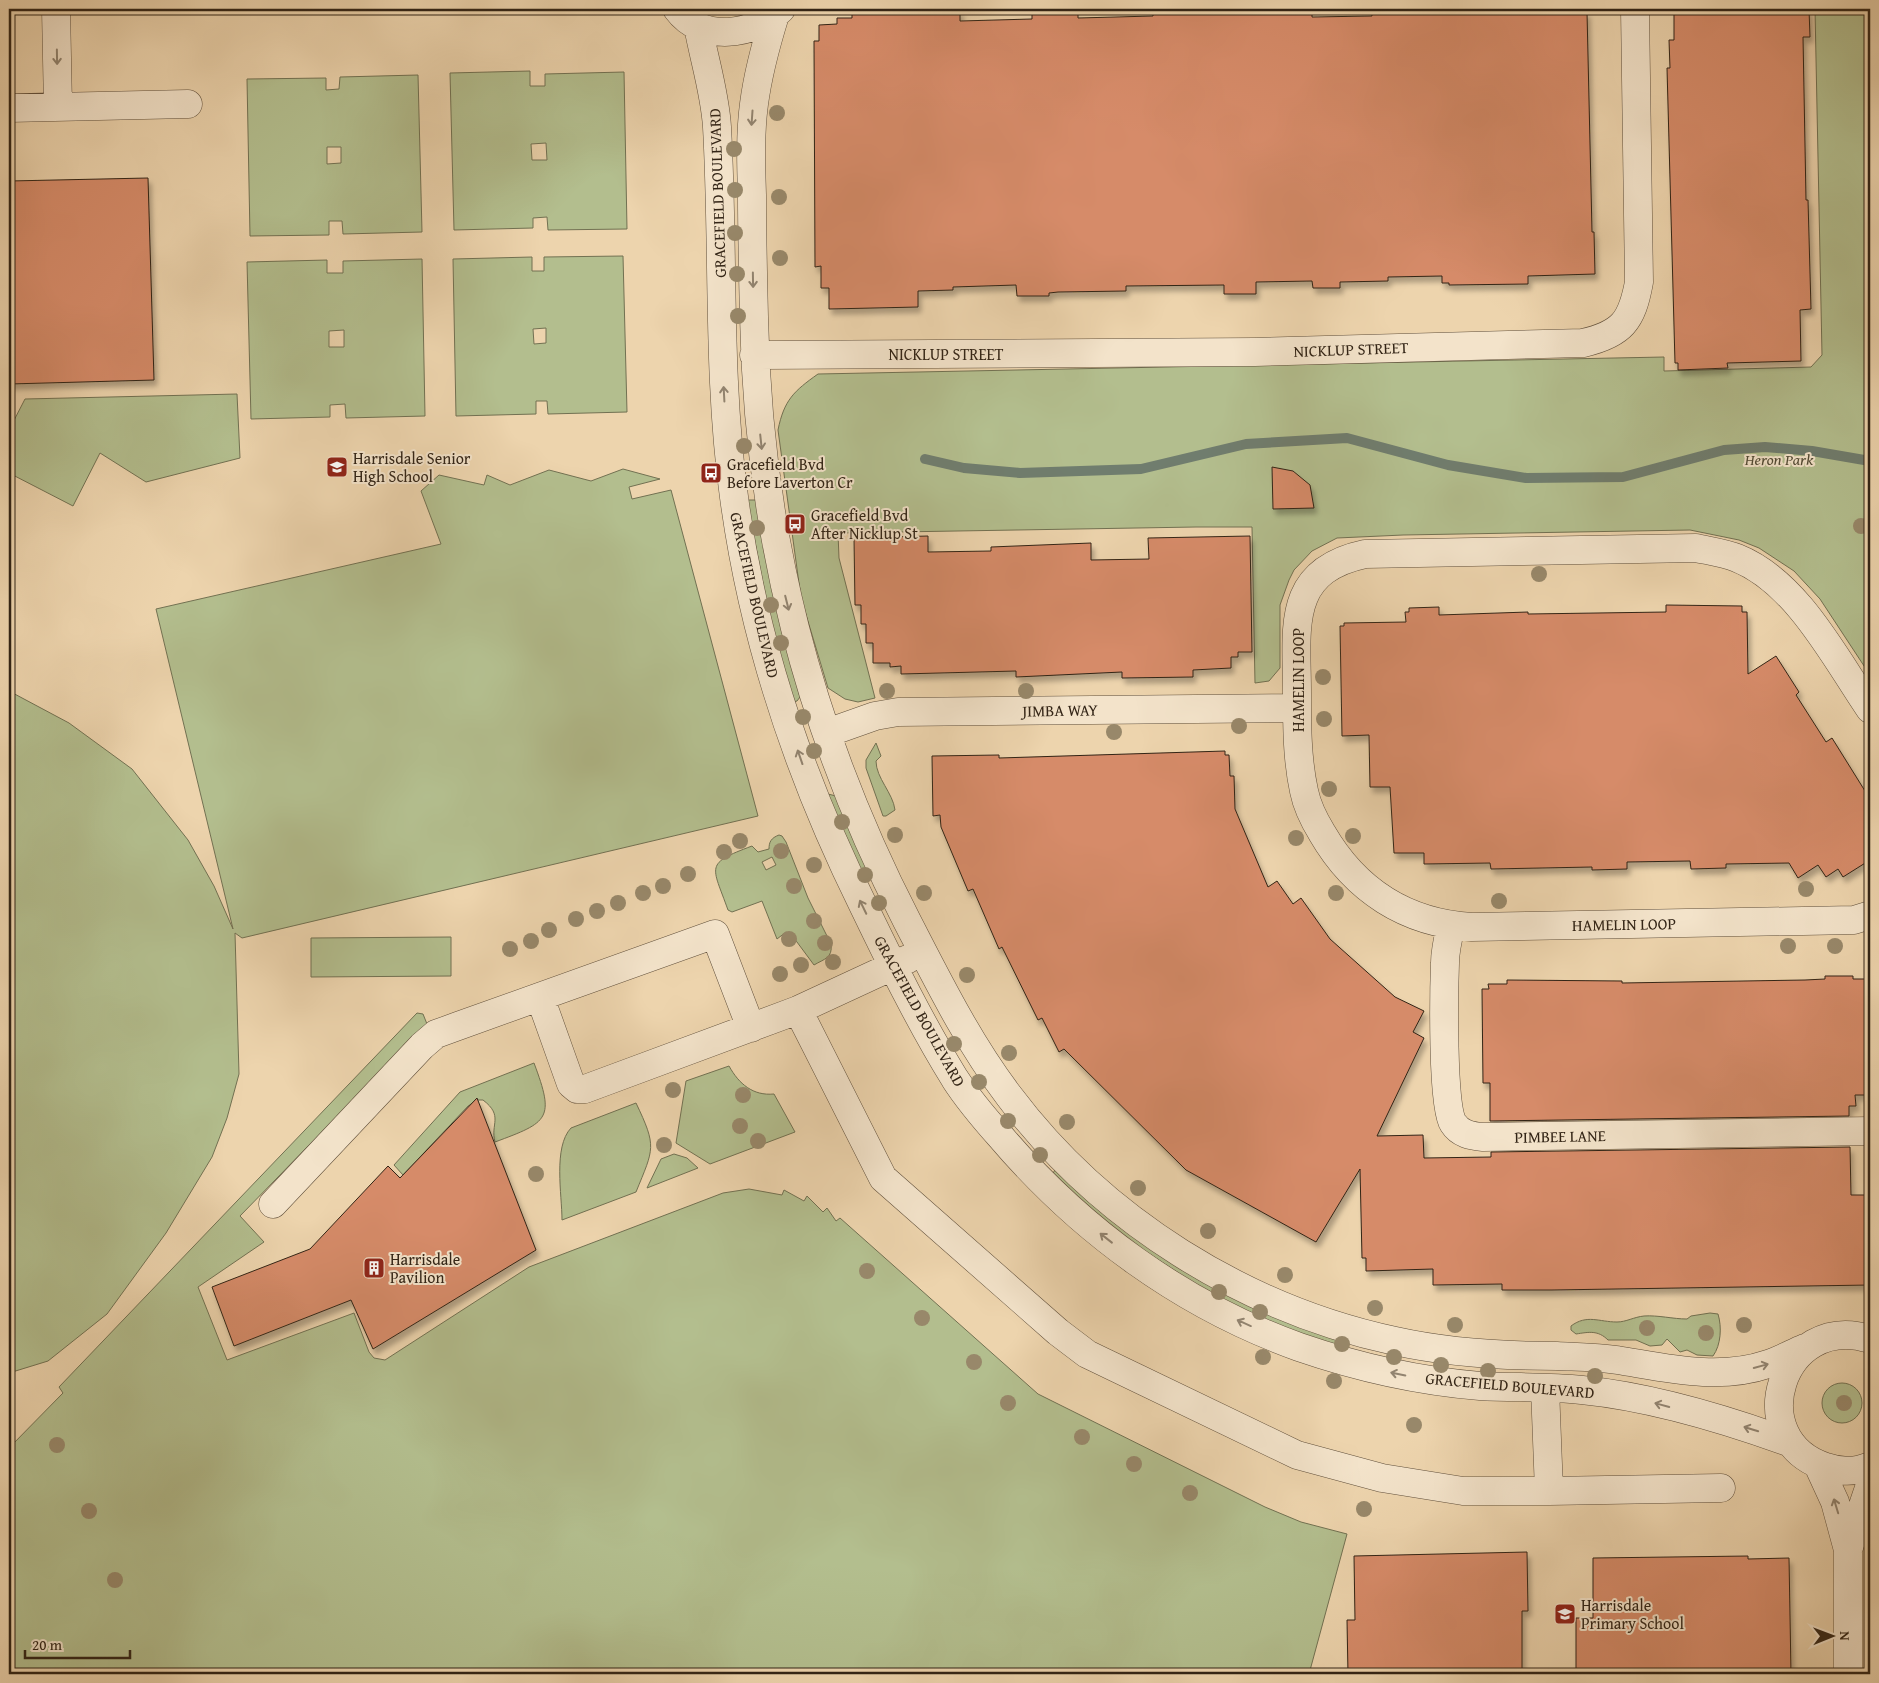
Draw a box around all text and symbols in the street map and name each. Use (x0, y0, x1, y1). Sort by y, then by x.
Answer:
one-way arrow (52, 49, 62, 65)
street label: GRACEFIELD BOULEVARD (702, 108, 732, 278)
one-way arrow (748, 109, 757, 125)
one-way arrow (748, 272, 758, 288)
street label: NICKLUP STREET (1293, 335, 1409, 363)
street label: NICKLUP STREET (888, 342, 1004, 366)
one-way arrow (719, 386, 728, 402)
one-way arrow (756, 434, 766, 450)
place label: Harrisdale Senior High School (353, 446, 471, 488)
park label: Heron Park (1744, 447, 1814, 471)
place label: Gracefield Bvd Before Laverton Cr (727, 452, 853, 494)
school or university icon: Harrisdale Senior High School (325, 455, 349, 479)
bus stop icon: Gracefield Bvd Before Laverton Cr (699, 461, 723, 485)
place label: Gracefield Bvd After Nicklup St (811, 503, 918, 545)
street label: GRACEFIELD BOULEVARD (724, 510, 786, 681)
bus stop icon: Gracefield Bvd After Nicklup St (783, 512, 807, 536)
one-way arrow (783, 594, 792, 610)
street label: HAMELIN LOOP (1286, 628, 1310, 732)
street label: JIMBA WAY (1020, 697, 1098, 723)
one-way arrow (795, 750, 804, 766)
one-way arrow (858, 900, 868, 915)
street label: HAMELIN LOOP (1572, 911, 1676, 937)
street label: GRACEFIELD BOULEVARD (868, 931, 972, 1091)
street label: PIMBEE LANE (1514, 1123, 1606, 1149)
one-way arrow (1100, 1232, 1113, 1243)
place label: Harrisdale Pavilion (390, 1247, 460, 1289)
building icon: Harrisdale Pavilion (362, 1256, 386, 1280)
one-way arrow (1237, 1317, 1252, 1327)
one-way arrow (1753, 1360, 1769, 1370)
street label: GRACEFIELD BOULEVARD (1425, 1366, 1596, 1404)
one-way arrow (1390, 1368, 1406, 1378)
one-way arrow (1655, 1400, 1671, 1409)
one-way arrow (1743, 1424, 1759, 1434)
one-way arrow (1830, 1499, 1840, 1515)
place label: Harrisdale Primary School (1581, 1593, 1684, 1635)
school or university icon: Harrisdale Primary School (1553, 1602, 1577, 1626)
north arrow (1806, 1610, 1856, 1660)
scale bar (25, 1628, 130, 1660)
text: N (1835, 1631, 1855, 1641)
text: 20 m (32, 1634, 63, 1655)

